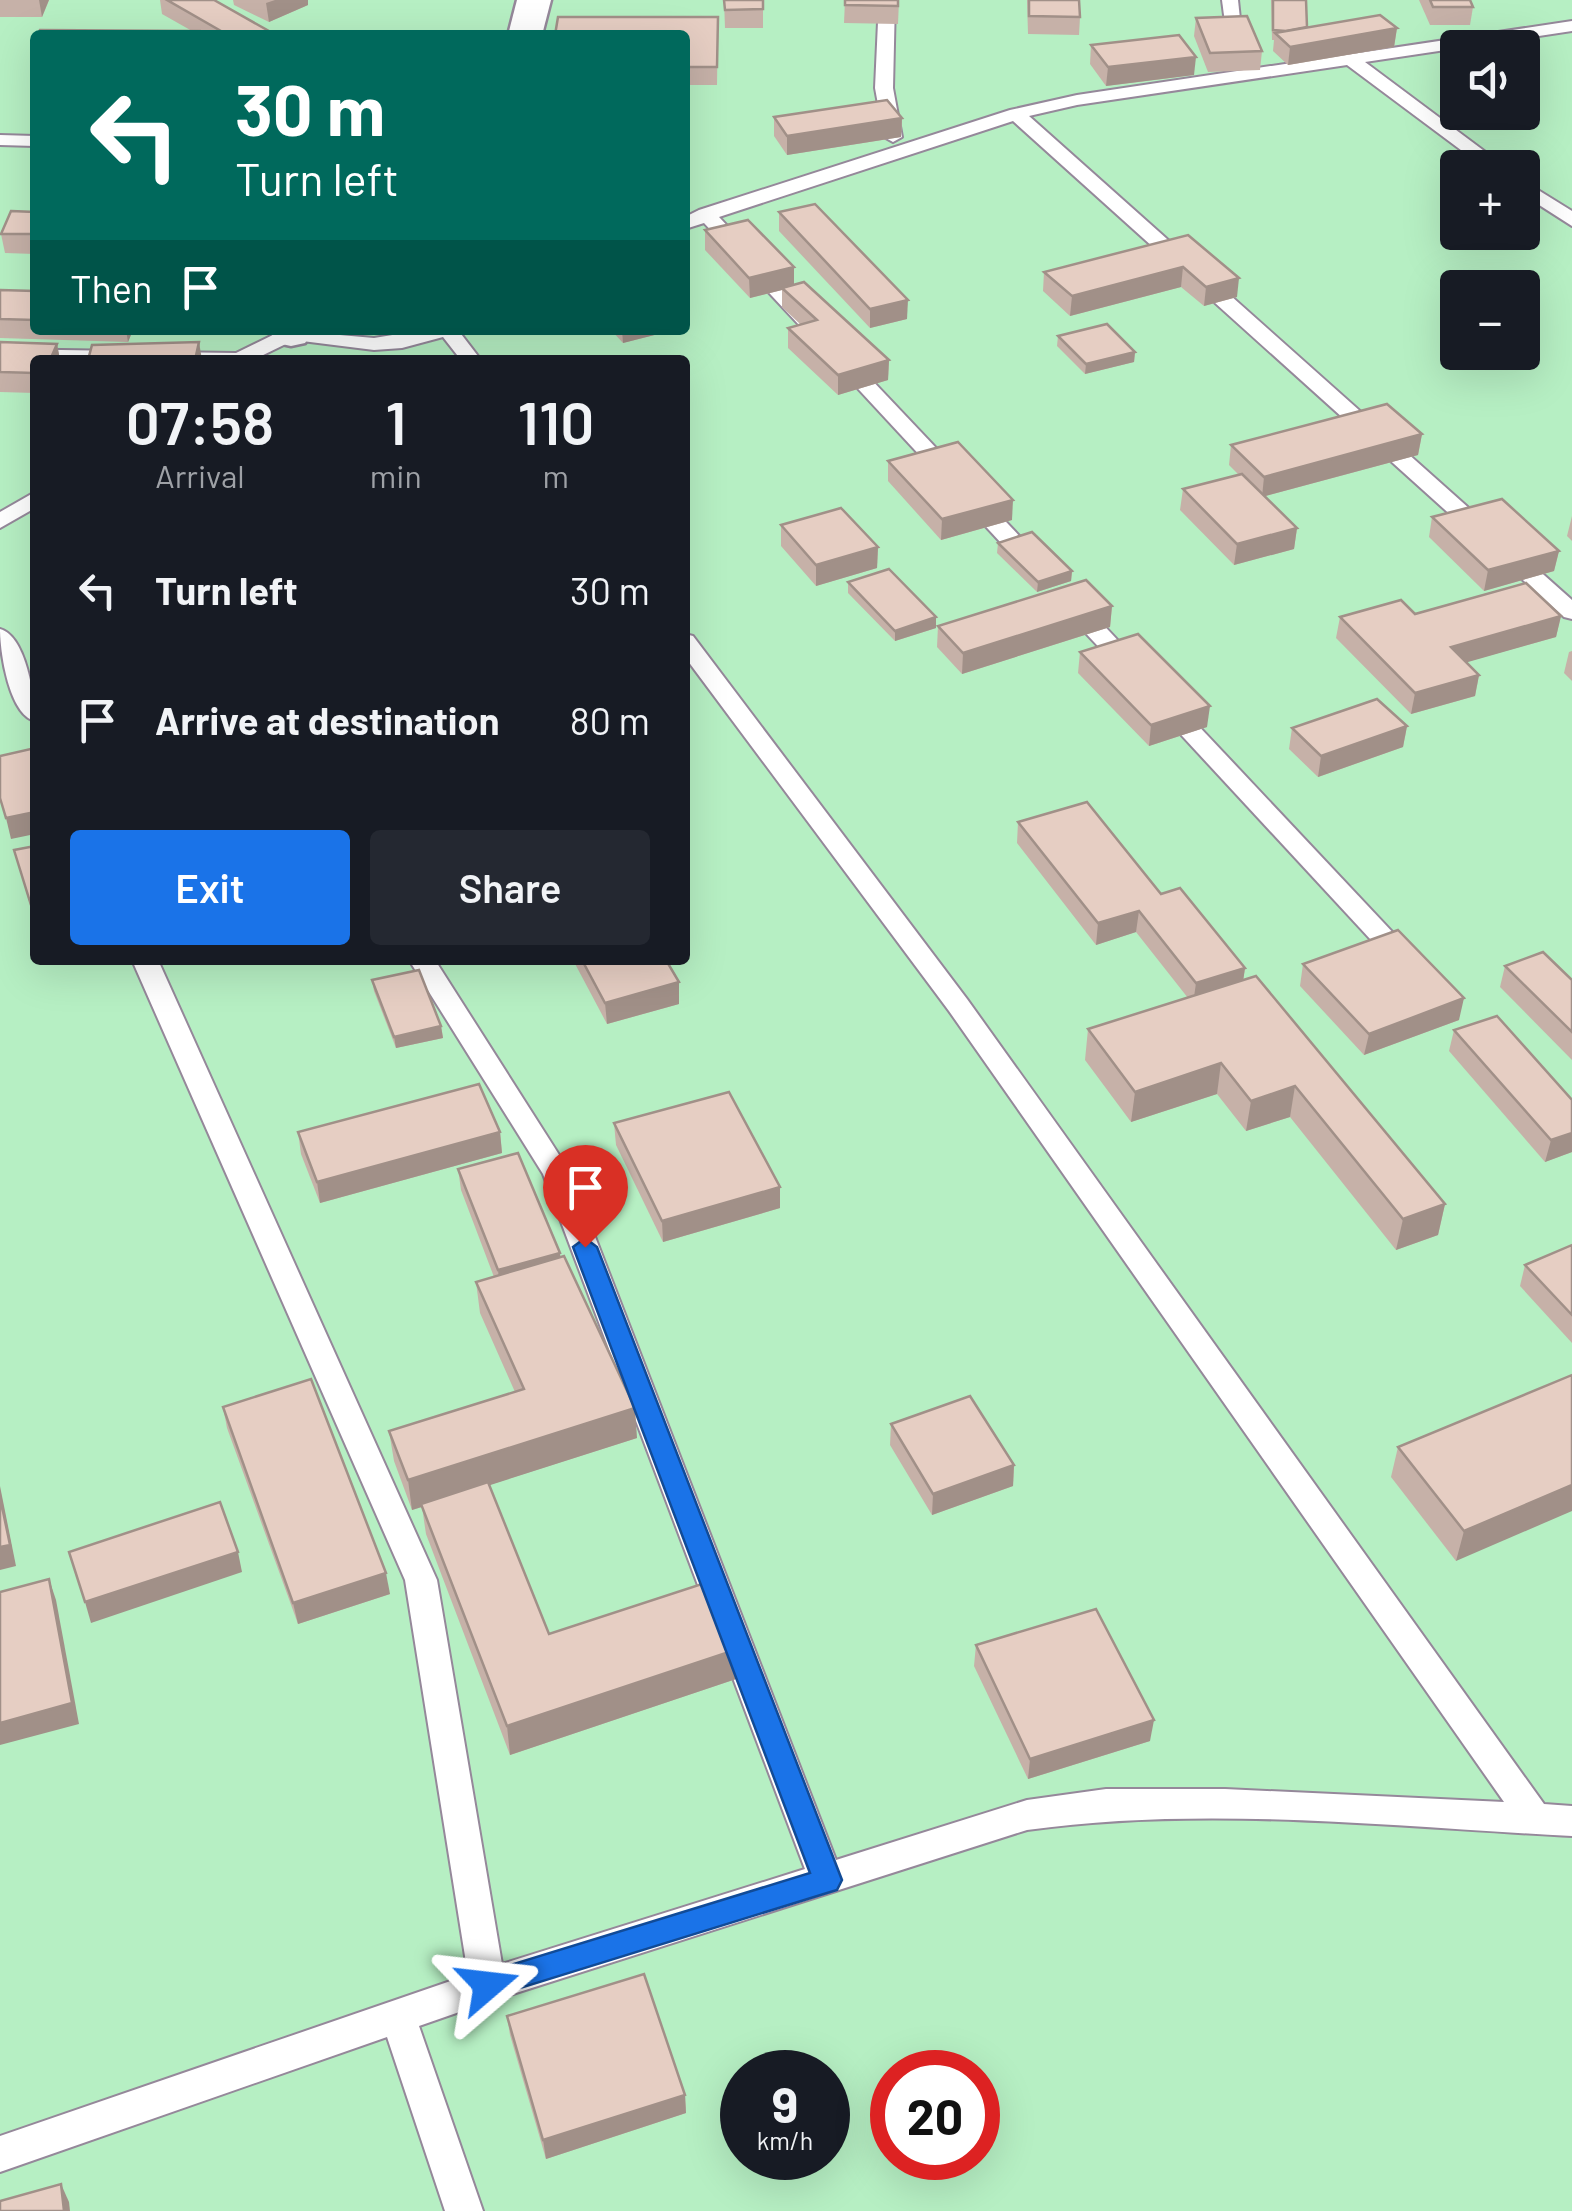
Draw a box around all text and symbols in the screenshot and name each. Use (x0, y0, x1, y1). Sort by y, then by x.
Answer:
map controls (1440, 30, 1540, 370)
button: sound (1440, 30, 1540, 130)
text: 30 m (235, 66, 385, 150)
icon: left (70, 70, 200, 200)
button: + (1440, 150, 1540, 250)
text: Turn left (235, 151, 399, 205)
icon: arrive (173, 260, 228, 315)
text: Then (70, 265, 153, 311)
button: − (1440, 270, 1540, 370)
text: 07:58 (126, 385, 274, 457)
text: 1 (385, 385, 406, 457)
text: 110 (517, 385, 594, 457)
text: Arrival (155, 456, 245, 494)
text: min (370, 456, 422, 494)
text: m (543, 456, 569, 494)
icon: left (70, 563, 125, 618)
text: Turn left (155, 567, 298, 613)
text: 30 m (570, 567, 650, 613)
icon: arrive (70, 693, 125, 748)
text: Arrive at destination (155, 697, 500, 743)
text: 80 m (570, 697, 650, 743)
button: Exit (70, 830, 350, 945)
button: Share (370, 830, 650, 945)
pin (543, 1145, 628, 1248)
icon: arrive (558, 1160, 613, 1215)
position arrow (436, 1933, 540, 2037)
speed limit sign: 20 (870, 2050, 1000, 2180)
text: 9 (772, 2073, 798, 2133)
text: km/h (757, 2125, 813, 2155)

